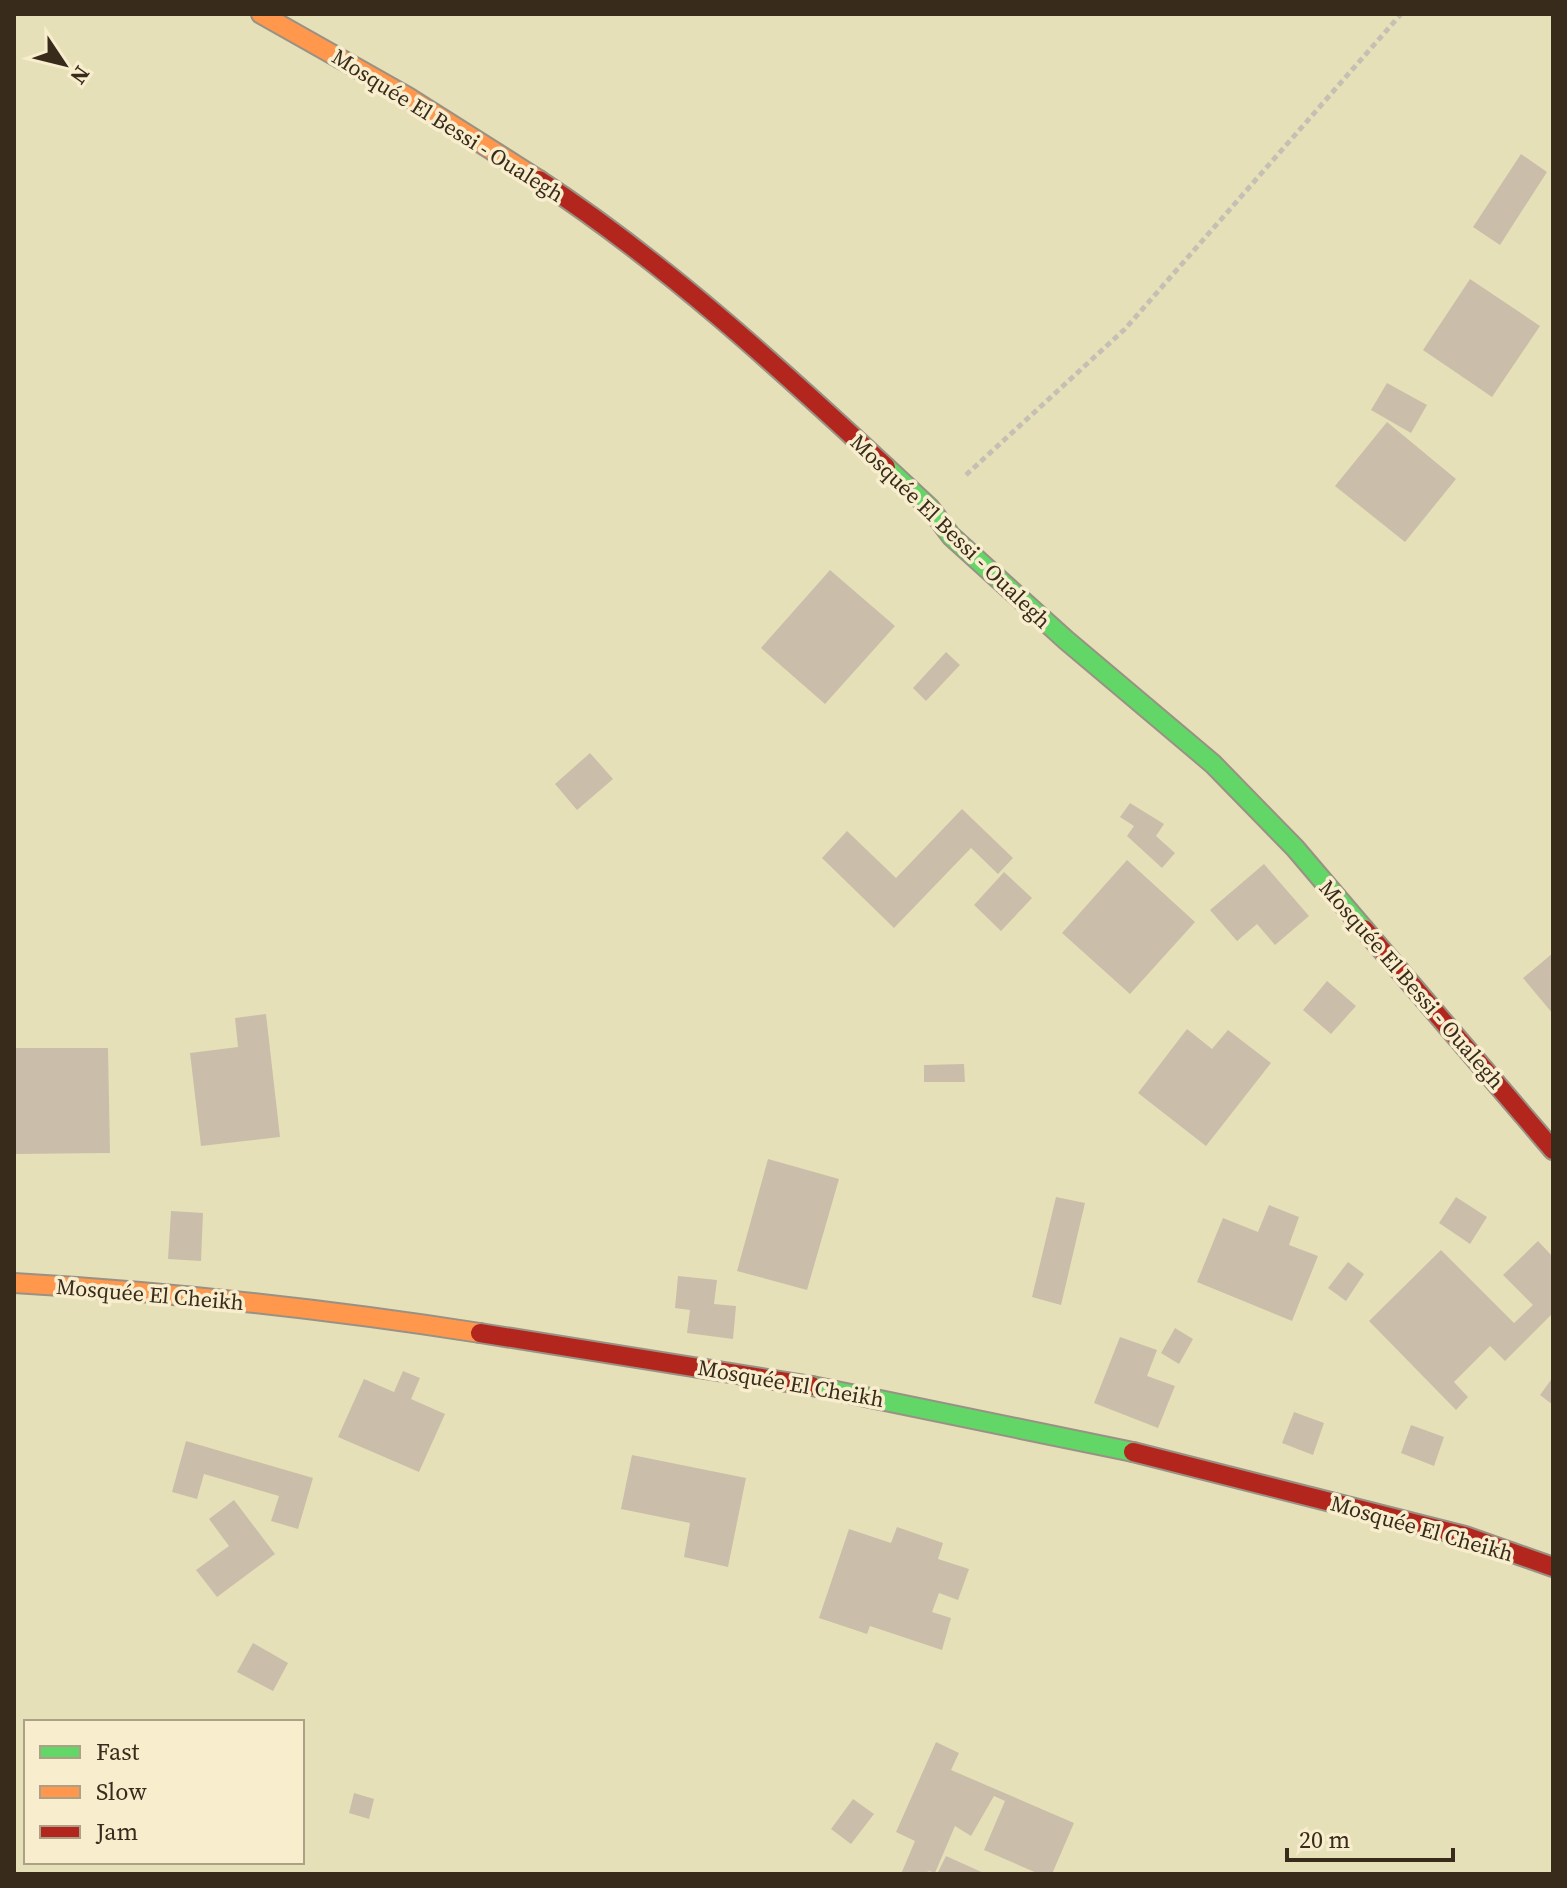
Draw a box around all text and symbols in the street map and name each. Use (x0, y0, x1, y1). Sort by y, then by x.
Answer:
north arrow (24, 24, 104, 104)
street label: Mosquée El Bessi - Oualegh (326, 41, 570, 209)
text: N (63, 60, 97, 91)
street label: Mosquée El Bessi - Oualegh (844, 427, 1058, 635)
street label: Mosquée El Bessi - Oualegh (1313, 873, 1511, 1095)
street label: Mosquée El Cheikh (55, 1271, 245, 1317)
street label: Mosquée El Cheikh (696, 1352, 886, 1414)
street label: Mosquée El Cheikh (1327, 1488, 1517, 1568)
legend (24, 1720, 304, 1864)
text: Fast (96, 1735, 140, 1768)
text: Slow (96, 1775, 147, 1808)
scale bar (1287, 1812, 1453, 1862)
text: Jam (95, 1815, 138, 1848)
text: 20 m (1299, 1823, 1350, 1856)

